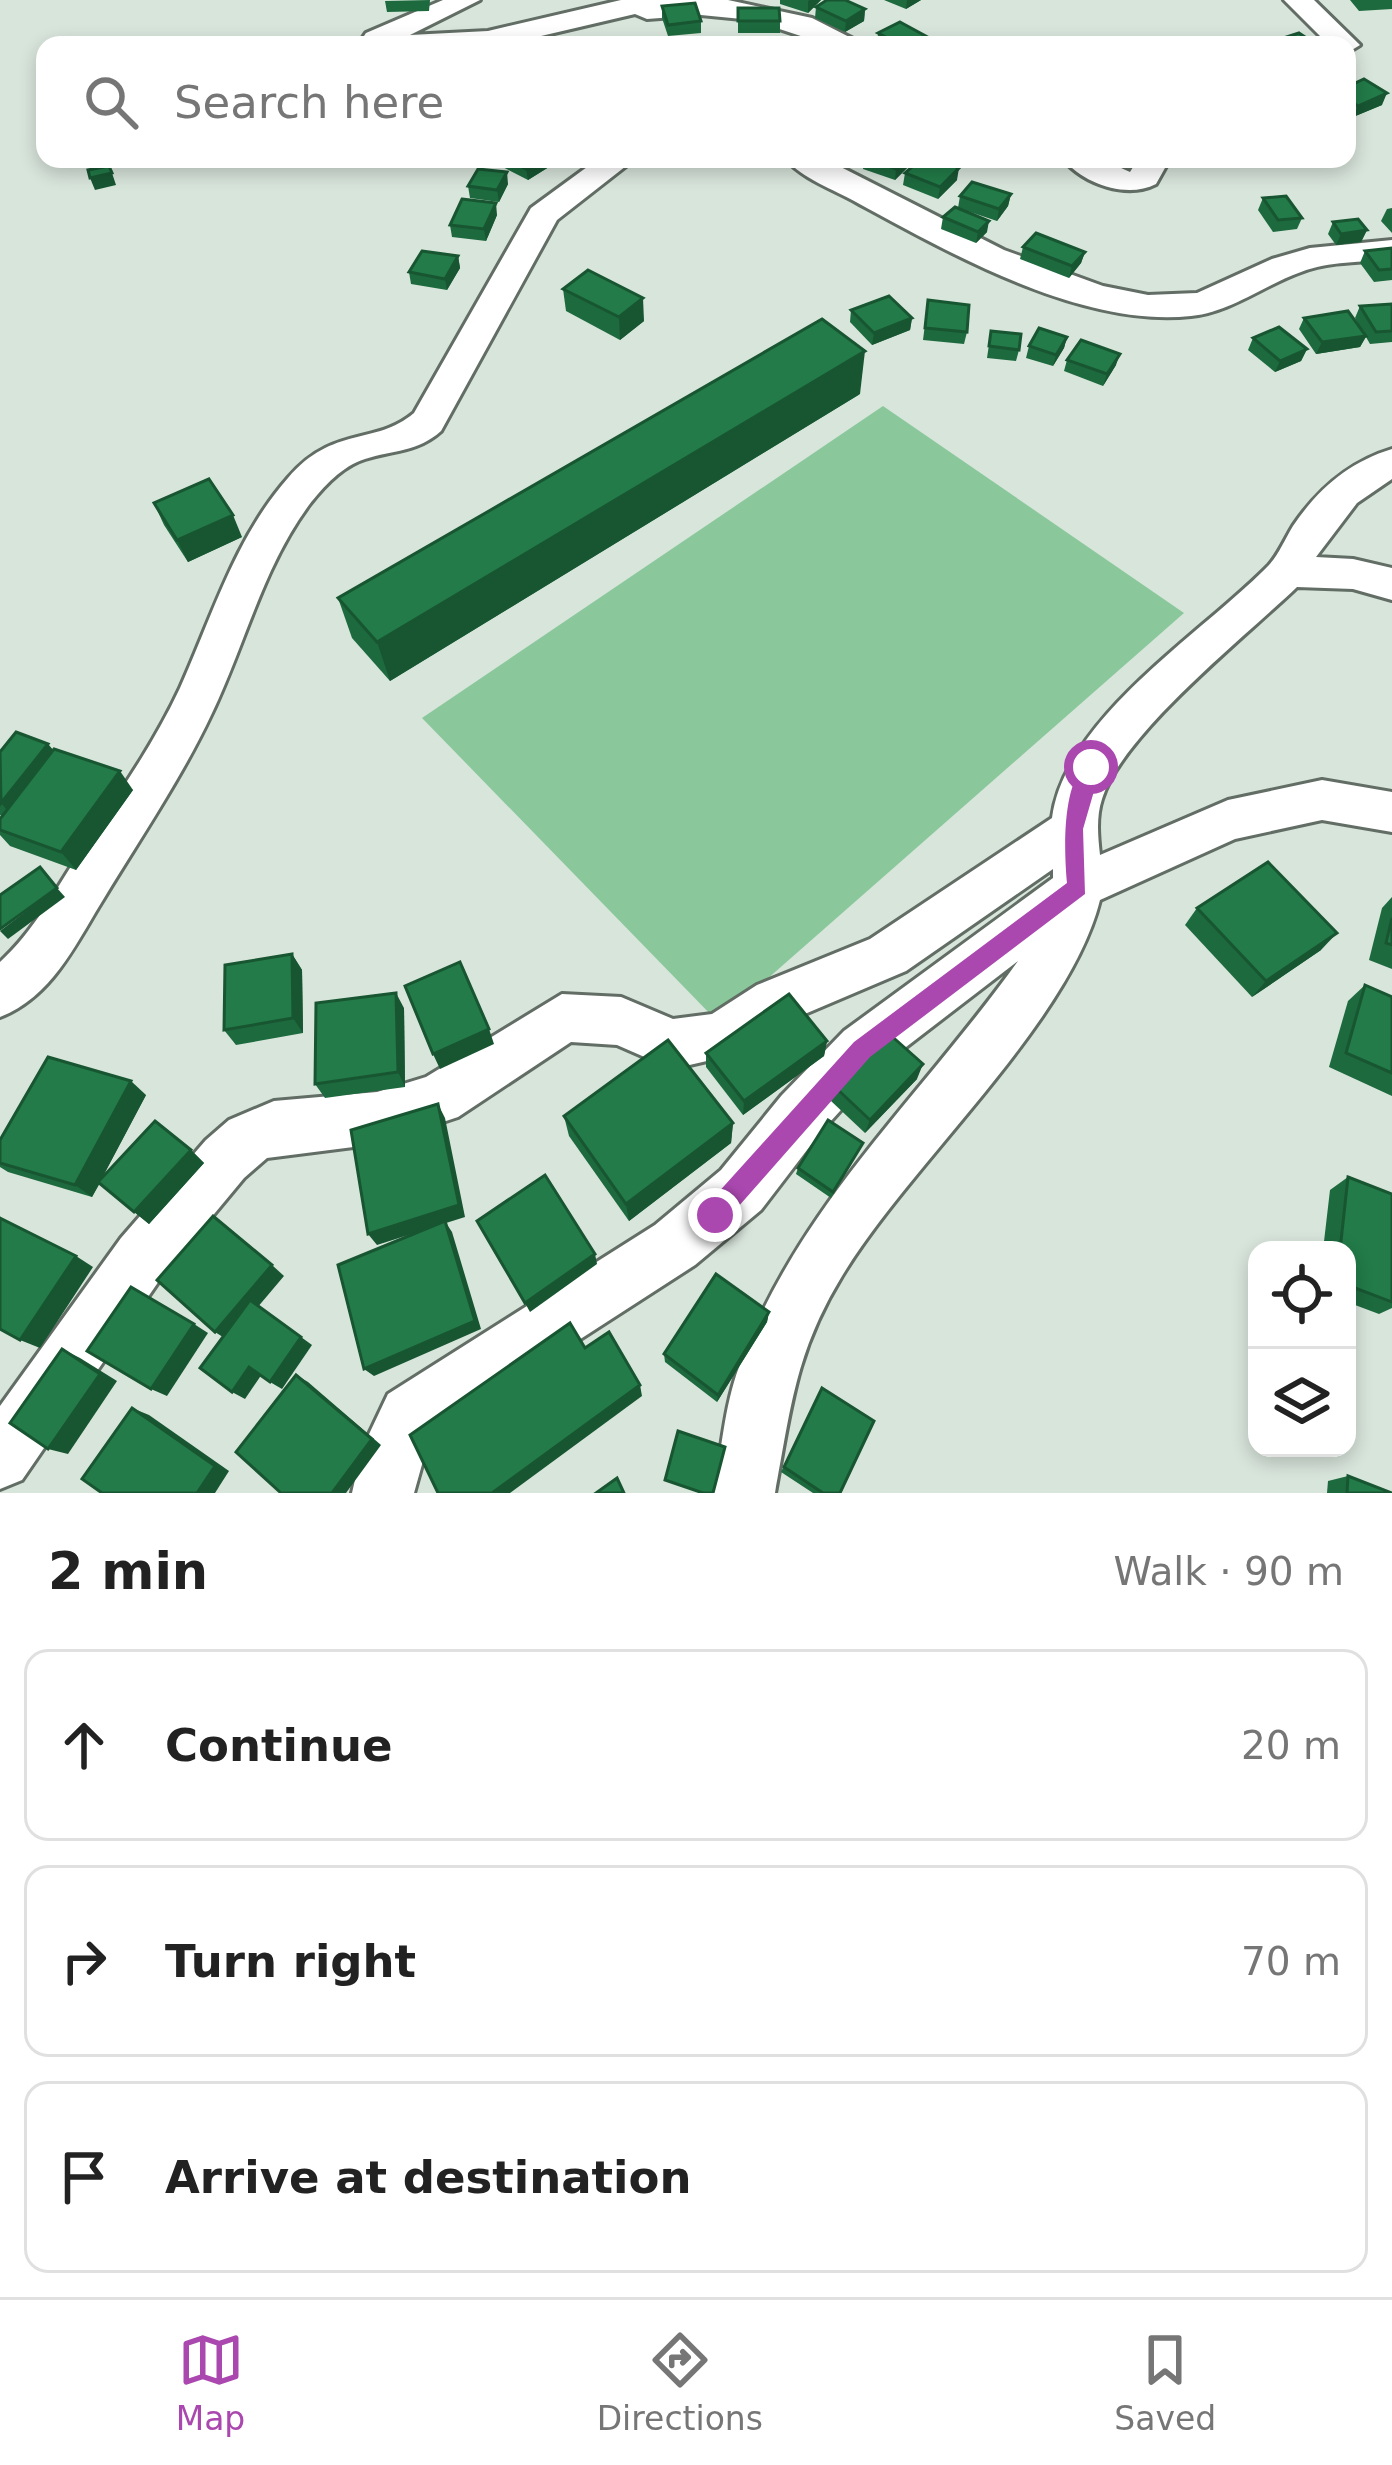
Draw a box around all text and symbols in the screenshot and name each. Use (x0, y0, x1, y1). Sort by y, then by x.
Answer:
search box (36, 36, 1356, 168)
icon: search (78, 69, 144, 135)
text: Search here (174, 76, 444, 129)
route start (1064, 740, 1118, 794)
route end (688, 1188, 742, 1242)
map controls (1248, 1241, 1356, 1457)
button: locate (1248, 1241, 1356, 1349)
button: layers (1248, 1349, 1356, 1457)
text: 2 min (48, 1542, 208, 1601)
text: Walk · 90 m (1113, 1549, 1344, 1594)
icon: ahead (51, 1712, 117, 1778)
text: Continue (165, 1719, 393, 1772)
text: 20 m (1241, 1723, 1341, 1768)
icon: right (51, 1928, 117, 1994)
text: Turn right (165, 1935, 416, 1988)
text: 70 m (1241, 1939, 1341, 1984)
icon: arrive (51, 2144, 117, 2210)
text: Arrive at destination (165, 2151, 691, 2204)
tab: Map (176, 2327, 245, 2438)
tab: Directions (597, 2327, 763, 2438)
tab: Saved (1114, 2327, 1216, 2438)

